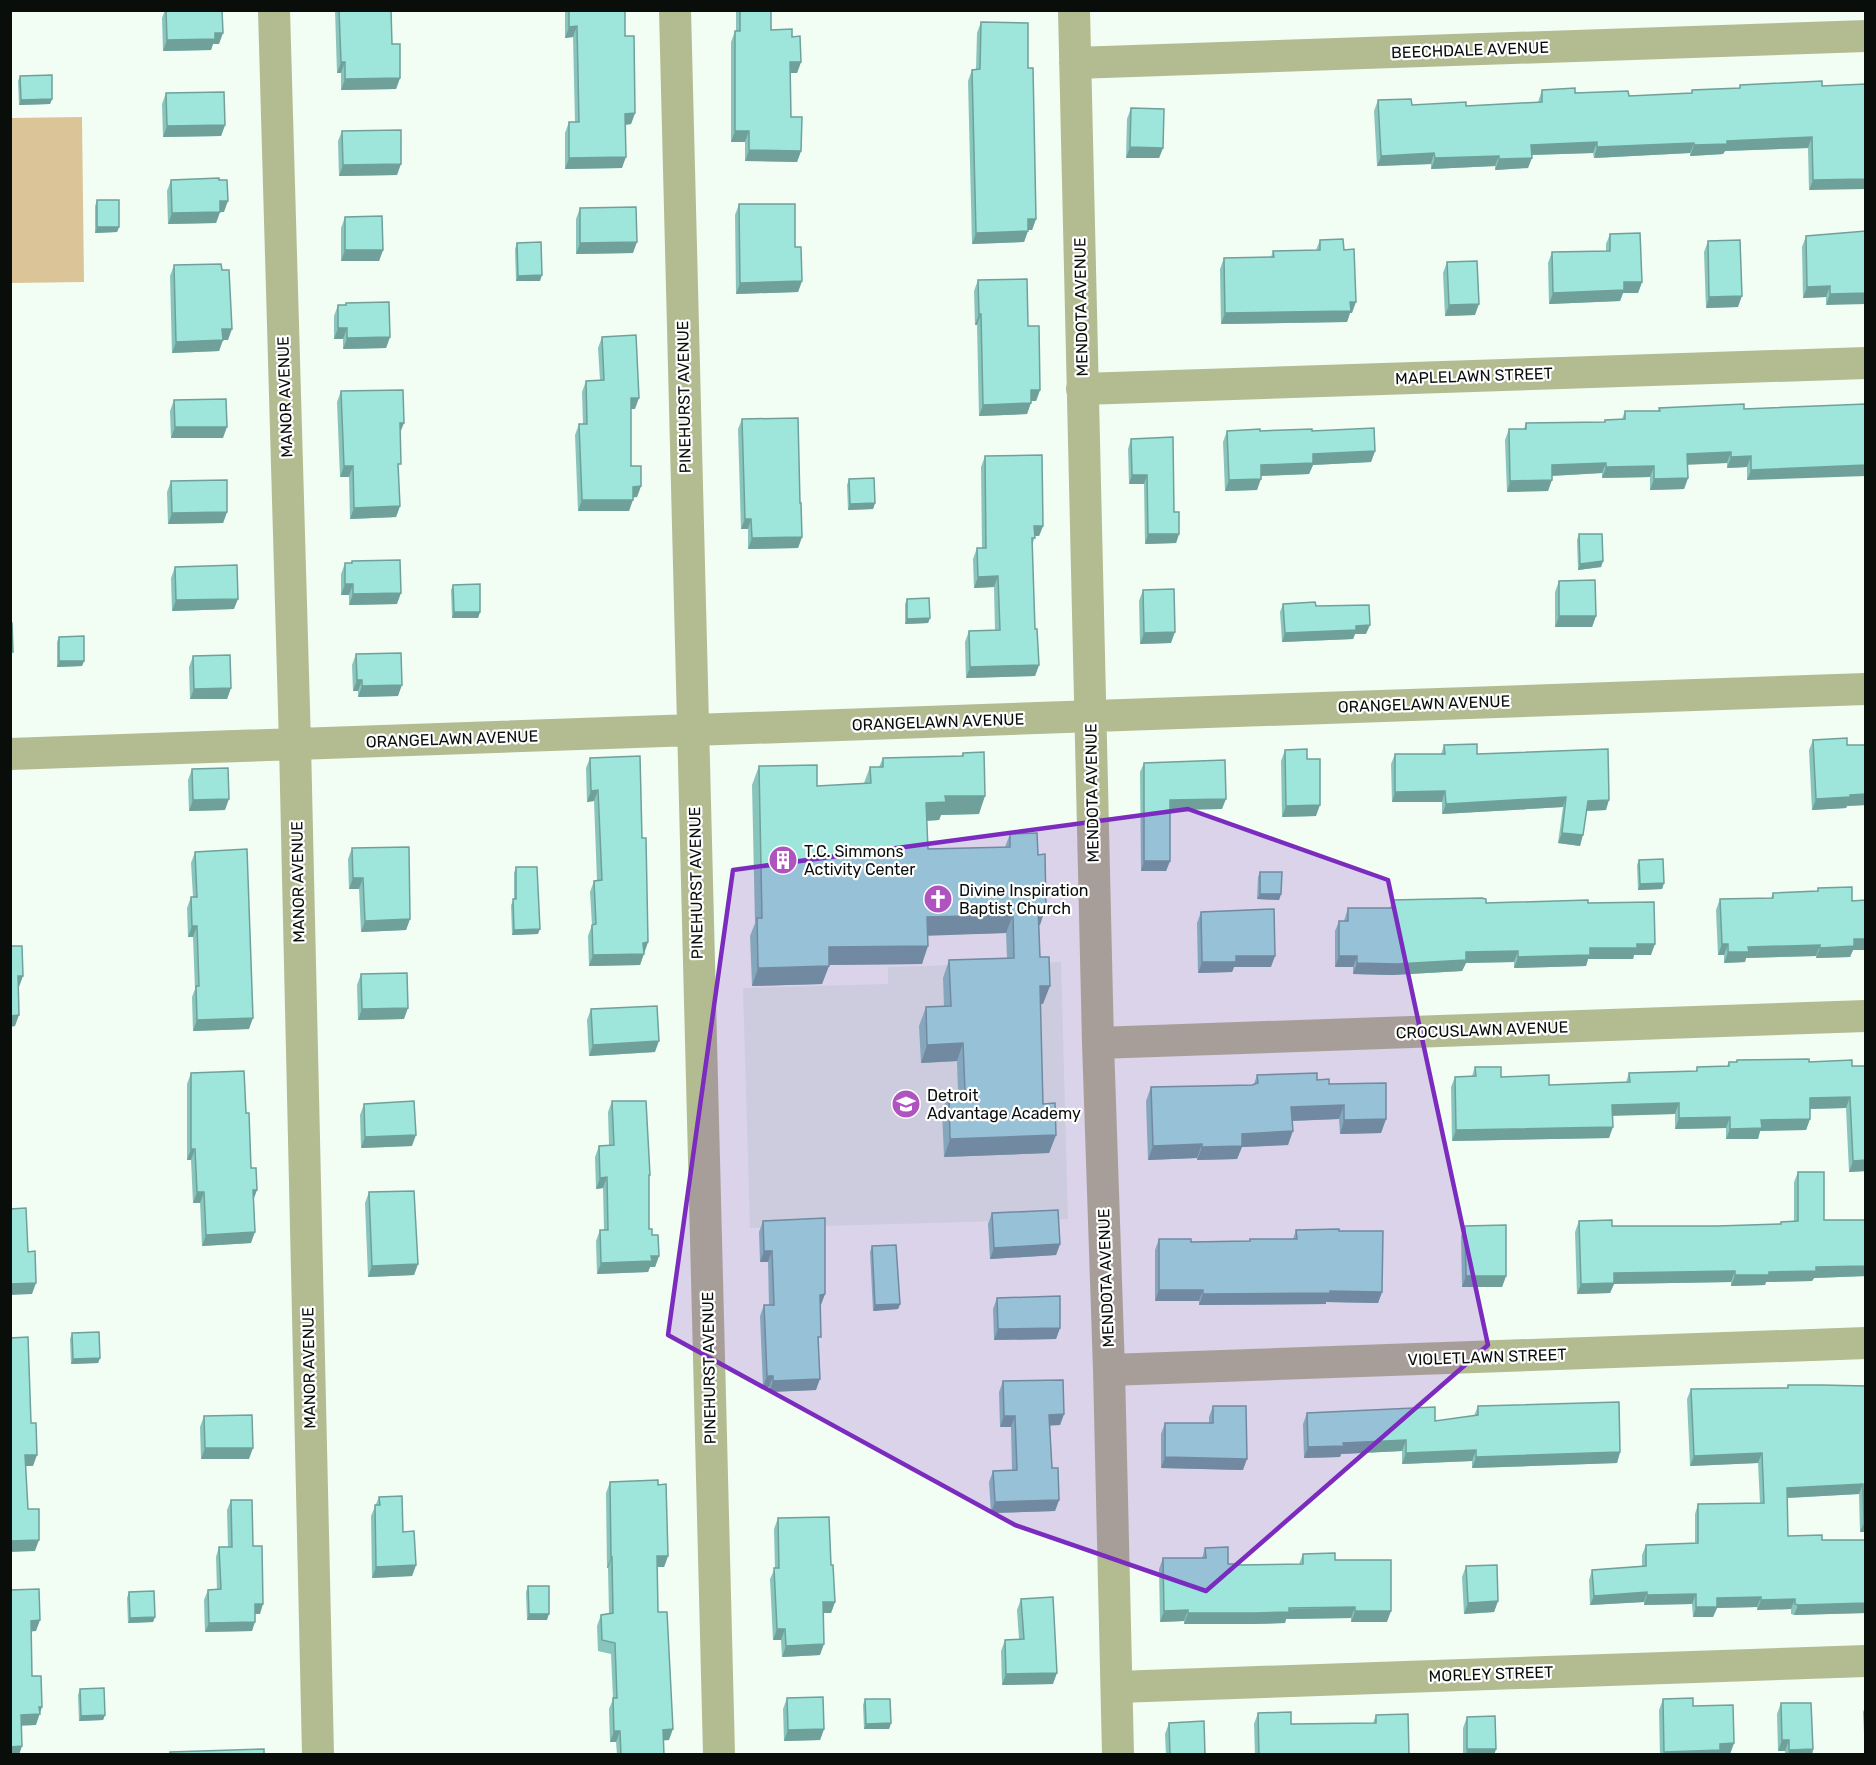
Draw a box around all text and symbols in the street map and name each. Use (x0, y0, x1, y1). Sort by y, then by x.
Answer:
street label: BEECHDALE AVENUE (1391, 38, 1549, 62)
street label: MENDOTA AVENUE (1070, 237, 1092, 377)
street label: PINEHURST AVENUE (673, 320, 695, 474)
street label: MANOR AVENUE (273, 336, 297, 458)
street label: MAPLELAWN STREET (1395, 364, 1553, 388)
street label: ORANGELAWN AVENUE (1337, 691, 1511, 717)
street label: ORANGELAWN AVENUE (851, 709, 1025, 735)
street label: MENDOTA AVENUE (1081, 723, 1103, 863)
street label: ORANGELAWN AVENUE (365, 726, 539, 752)
street label: PINEHURST AVENUE (685, 806, 707, 960)
street label: MANOR AVENUE (287, 821, 309, 943)
place label: T.C. Simmons Activity Center (804, 842, 915, 879)
building icon: T.C. Simmons Activity Center (767, 844, 799, 876)
place label: Divine Inspiration Baptist Church (959, 881, 1089, 918)
church icon: Divine Inspiration Baptist Church (922, 883, 954, 915)
street label: CROCUSLAWN AVENUE (1395, 1017, 1569, 1043)
place label: Detroit Advantage Academy (927, 1086, 1081, 1123)
school or university icon: Detroit Advantage Academy (890, 1088, 922, 1120)
street label: MENDOTA AVENUE (1094, 1208, 1118, 1348)
street label: PINEHURST AVENUE (698, 1291, 720, 1445)
street label: MANOR AVENUE (298, 1307, 320, 1429)
street label: VIOLETLAWN STREET (1407, 1345, 1567, 1369)
street label: MORLEY STREET (1428, 1662, 1554, 1686)

